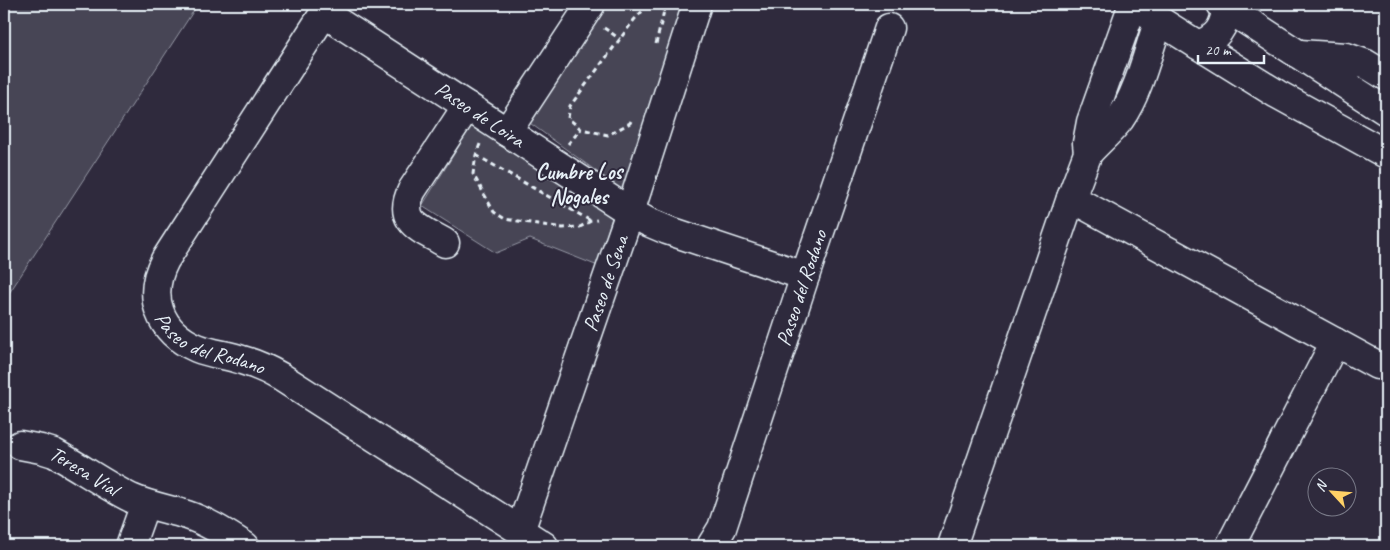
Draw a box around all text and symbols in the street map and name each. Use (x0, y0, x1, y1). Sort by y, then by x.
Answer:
scale bar (1198, 32, 1264, 64)
text: 20 m (1205, 41, 1232, 60)
street label: Paseo de Loira (430, 76, 531, 154)
district label: Cumbre Los Nogales (536, 158, 624, 211)
street label: Paseo del Rodano (770, 225, 833, 349)
street label: Paseo de Sena (577, 230, 635, 335)
street label: Paseo del Rodano (149, 308, 270, 381)
street label: Teresa Vial (45, 440, 126, 503)
north arrow (1308, 468, 1358, 518)
text: N (1311, 477, 1331, 494)

